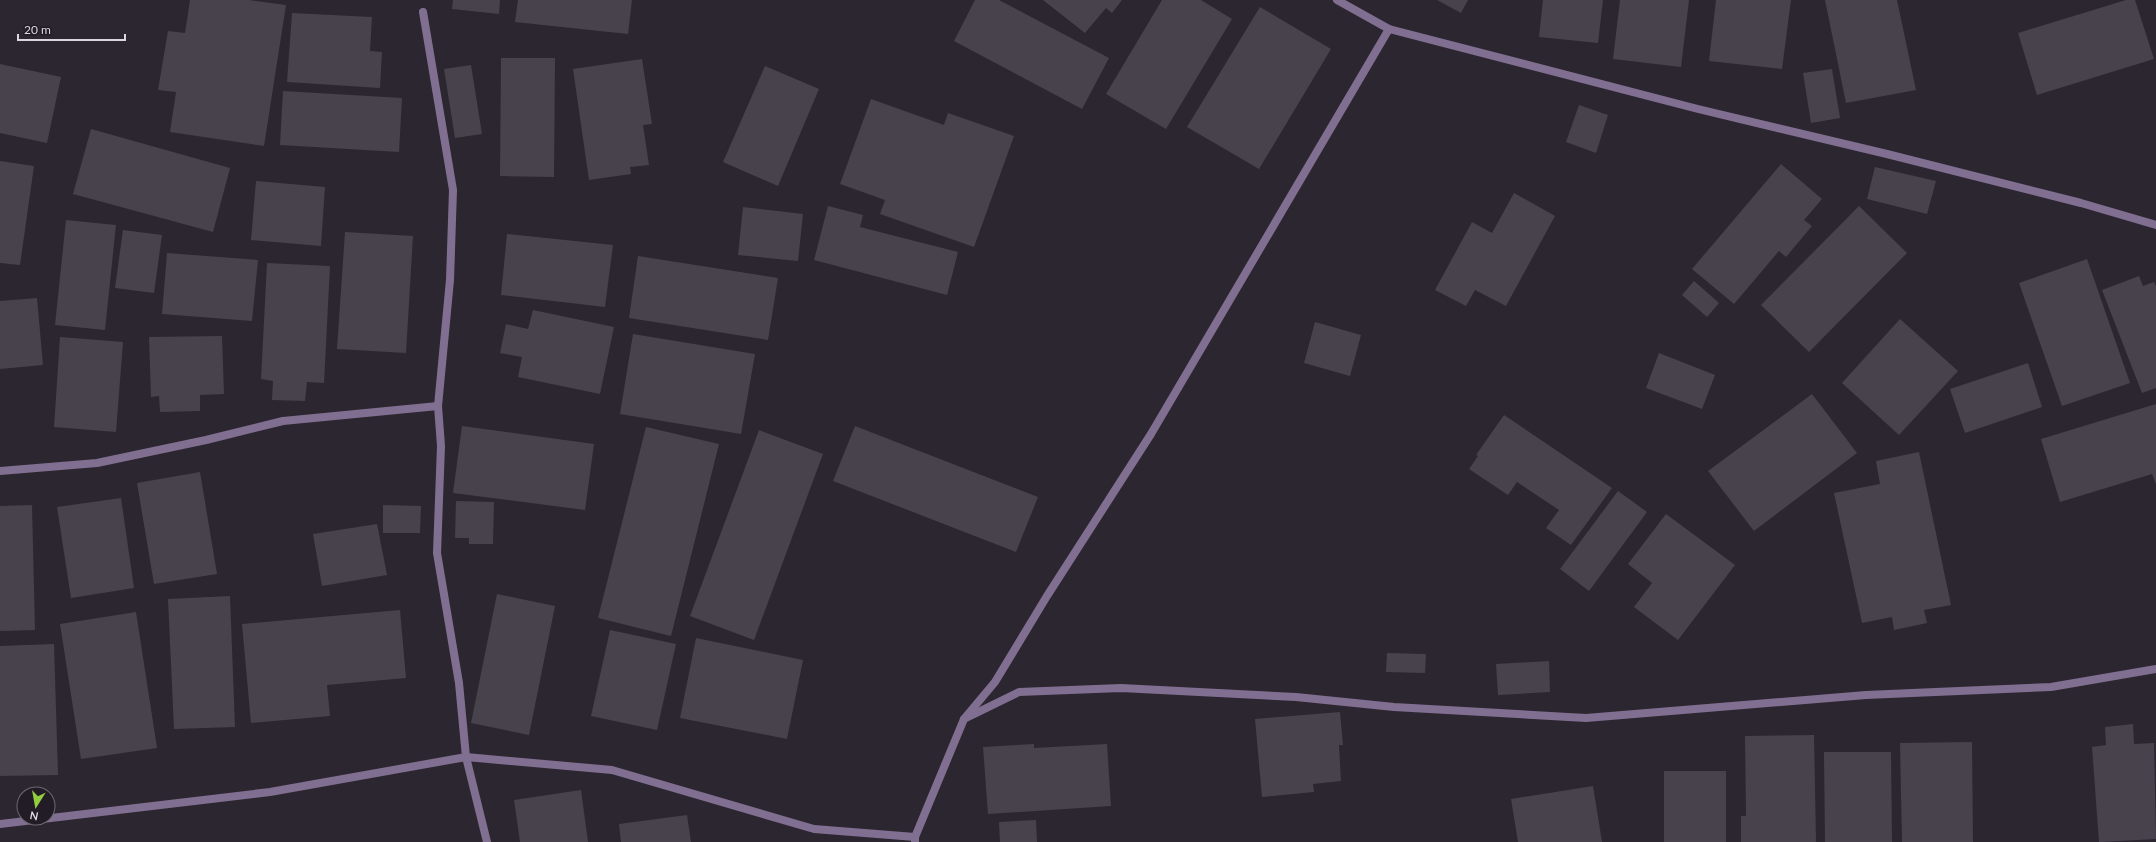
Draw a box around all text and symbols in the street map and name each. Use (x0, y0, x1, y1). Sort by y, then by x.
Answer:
scale bar (18, 16, 125, 42)
text: 20 m (24, 22, 51, 37)
north arrow (16, 786, 56, 826)
text: N (29, 809, 39, 823)

